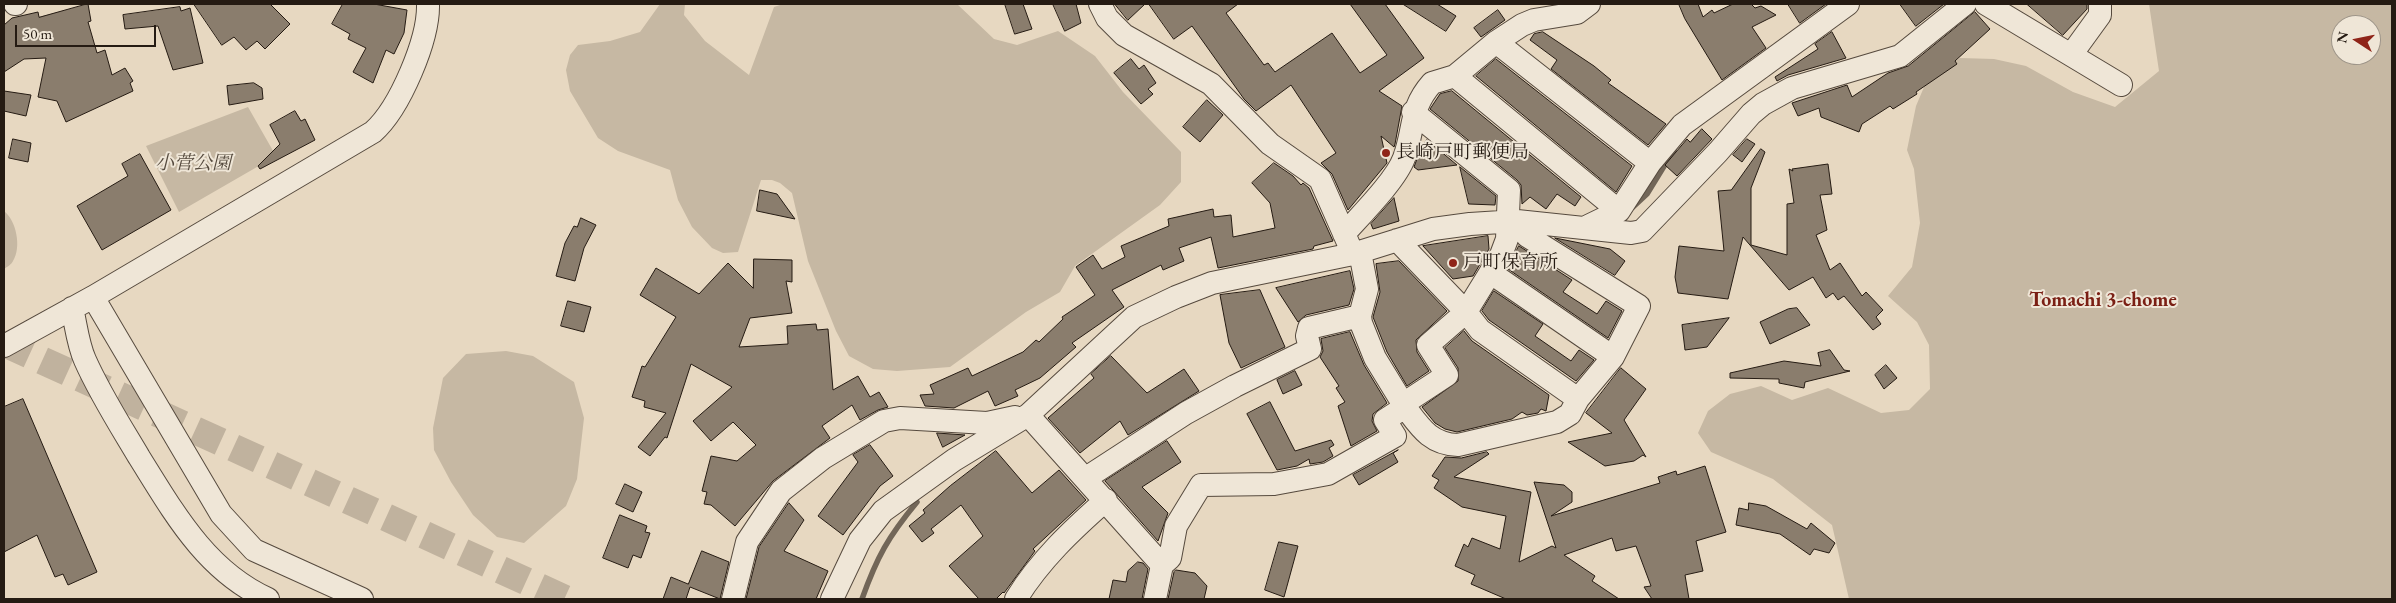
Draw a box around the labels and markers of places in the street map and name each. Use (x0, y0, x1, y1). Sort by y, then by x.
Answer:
place label: 長崎戸町郵便局 (1396, 142, 1529, 164)
marker: 長崎戸町郵便局 (1380, 147, 1392, 159)
place label: 戸町保育所 (1463, 252, 1558, 274)
marker: 戸町保育所 (1447, 257, 1459, 269)

